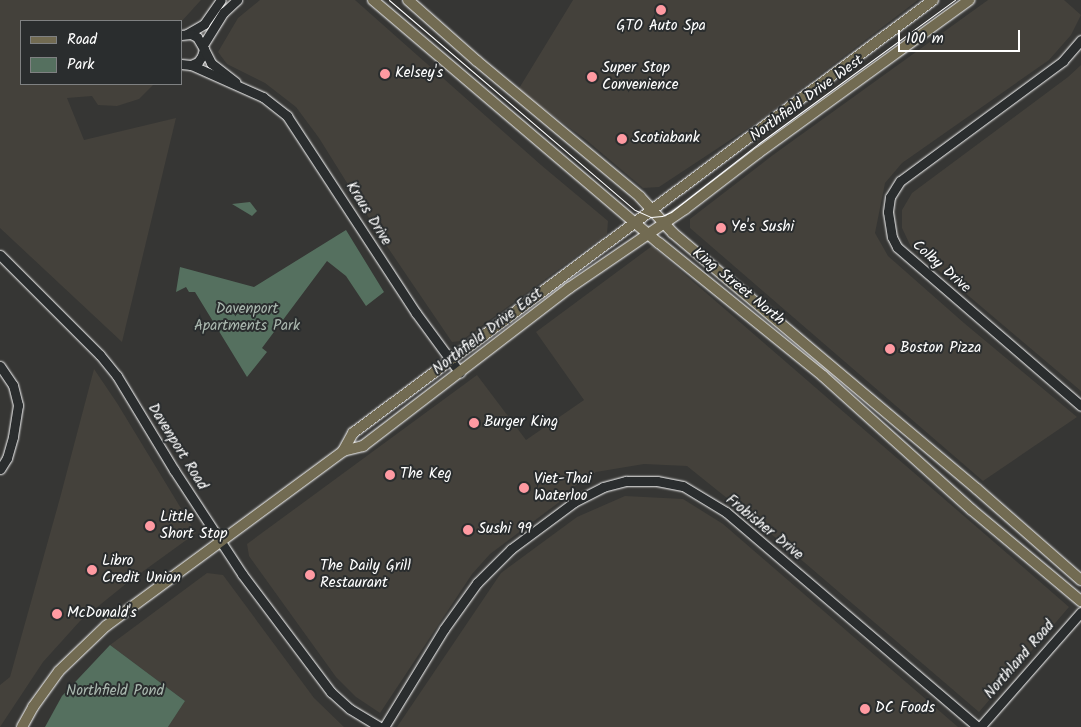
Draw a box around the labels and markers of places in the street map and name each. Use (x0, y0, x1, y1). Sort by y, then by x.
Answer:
marker: GTO Auto Spa (655, 4, 667, 16)
place label: GTO Auto Spa (616, 18, 706, 36)
place label: Super Stop Convenience (602, 59, 679, 94)
place label: Kelsey's (395, 65, 443, 83)
marker: Kelsey's (379, 68, 391, 80)
marker: Super Stop Convenience (586, 71, 598, 83)
place label: Scotiabank (632, 130, 700, 148)
marker: Scotiabank (616, 133, 628, 145)
place label: Ye's Sushi (731, 219, 794, 237)
marker: Ye's Sushi (715, 222, 727, 234)
place label: Boston Pizza (900, 340, 981, 358)
marker: Boston Pizza (884, 343, 896, 355)
place label: Burger King (484, 414, 558, 432)
marker: Burger King (468, 417, 480, 429)
place label: The Keg (400, 466, 452, 484)
marker: The Keg (384, 469, 396, 481)
place label: Viet-Thai Waterloo (534, 470, 592, 505)
marker: Viet-Thai Waterloo (518, 482, 530, 494)
place label: Little Short Stop (160, 508, 227, 543)
marker: Little Short Stop (144, 520, 156, 532)
place label: Sushi 99 (478, 521, 532, 539)
marker: Sushi 99 (462, 524, 474, 536)
place label: Libro Credit Union (102, 552, 181, 587)
place label: The Daily Grill Restaurant (320, 557, 411, 592)
marker: Libro Credit Union (86, 564, 98, 576)
marker: The Daily Grill Restaurant (304, 569, 316, 581)
place label: McDonald's (67, 605, 137, 623)
marker: McDonald's (51, 608, 63, 620)
place label: DC Foods (875, 700, 935, 718)
marker: DC Foods (859, 703, 871, 715)

